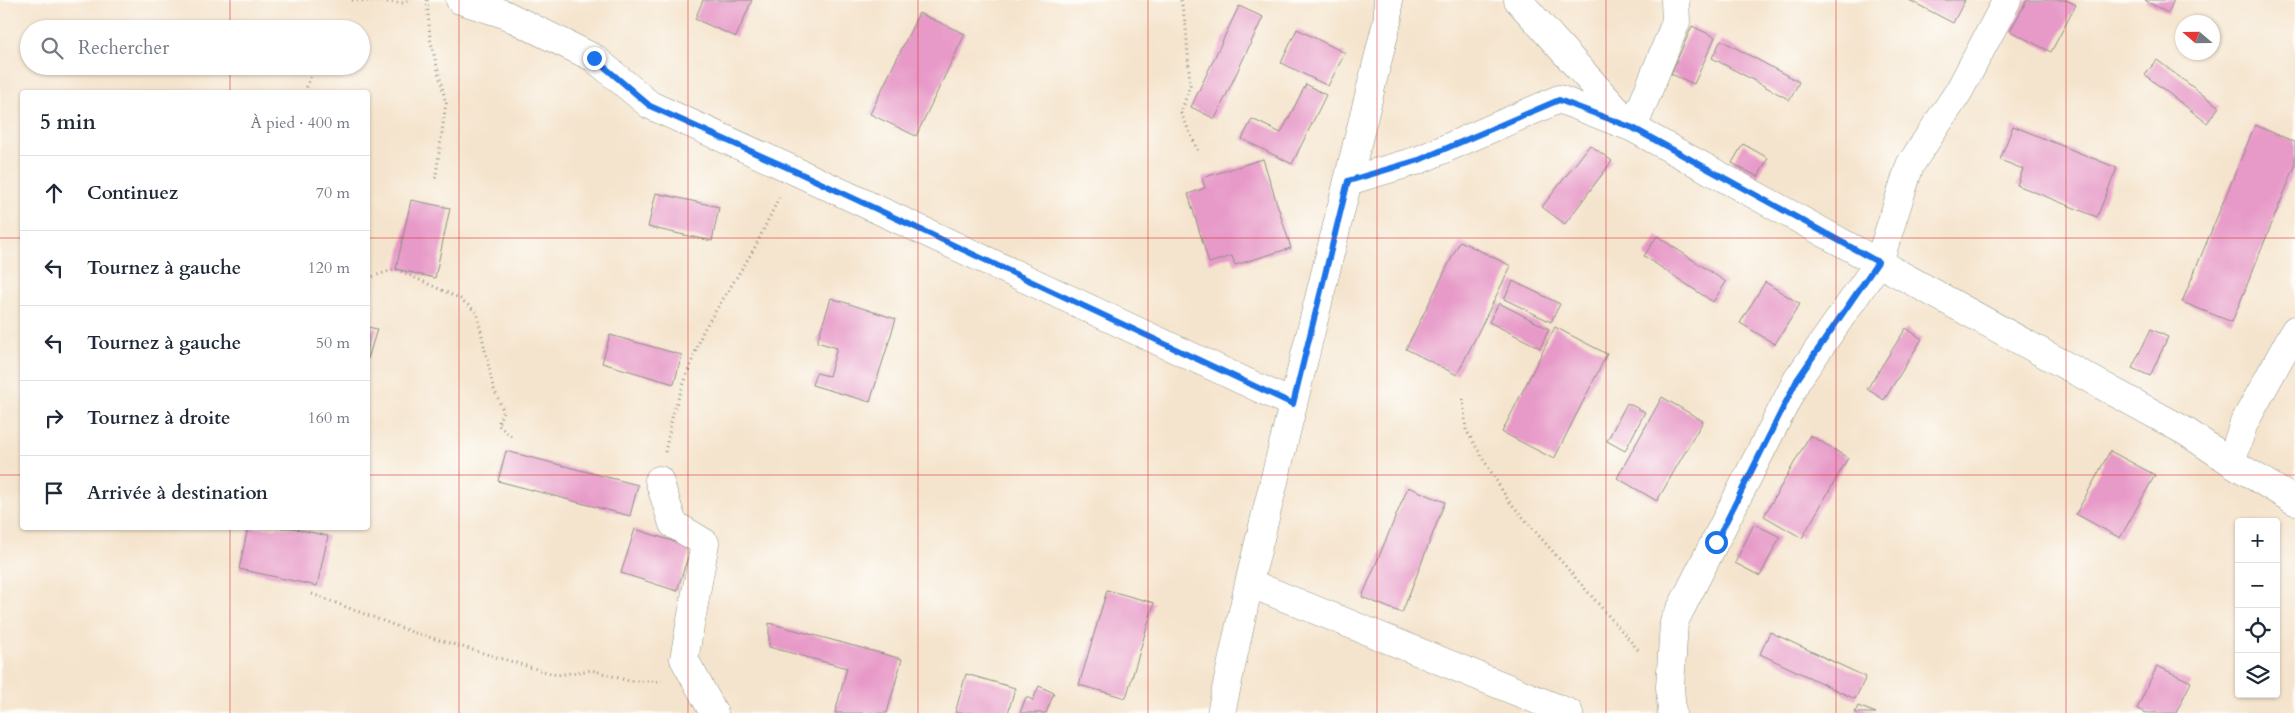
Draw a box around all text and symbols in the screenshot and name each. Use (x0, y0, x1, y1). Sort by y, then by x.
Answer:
north arrow (2175, 15, 2220, 60)
search box (20, 20, 370, 75)
icon: search (38, 34, 66, 62)
text: Rechercher (78, 35, 169, 61)
route end (583, 47, 606, 70)
text: 5 min (40, 108, 96, 137)
text: À pied · 400 m (250, 112, 350, 134)
icon: ahead (40, 179, 68, 207)
text: Continuez (87, 180, 178, 206)
text: 70 m (316, 182, 350, 204)
icon: left (40, 254, 68, 282)
text: Tournez à gauche (87, 255, 241, 281)
text: 120 m (308, 257, 350, 279)
icon: left (40, 329, 68, 357)
text: Tournez à gauche (87, 330, 241, 356)
text: 50 m (316, 332, 350, 354)
icon: right (40, 404, 68, 432)
text: Tournez à droite (87, 405, 230, 431)
text: 160 m (308, 407, 350, 429)
icon: arrive (40, 479, 68, 507)
text: Arrivée à destination (87, 480, 268, 506)
map controls (2235, 518, 2280, 698)
button: + (2235, 518, 2280, 563)
route start (1705, 531, 1728, 554)
button: − (2235, 563, 2280, 608)
button: locate (2235, 608, 2280, 653)
button: layers (2235, 653, 2280, 698)

